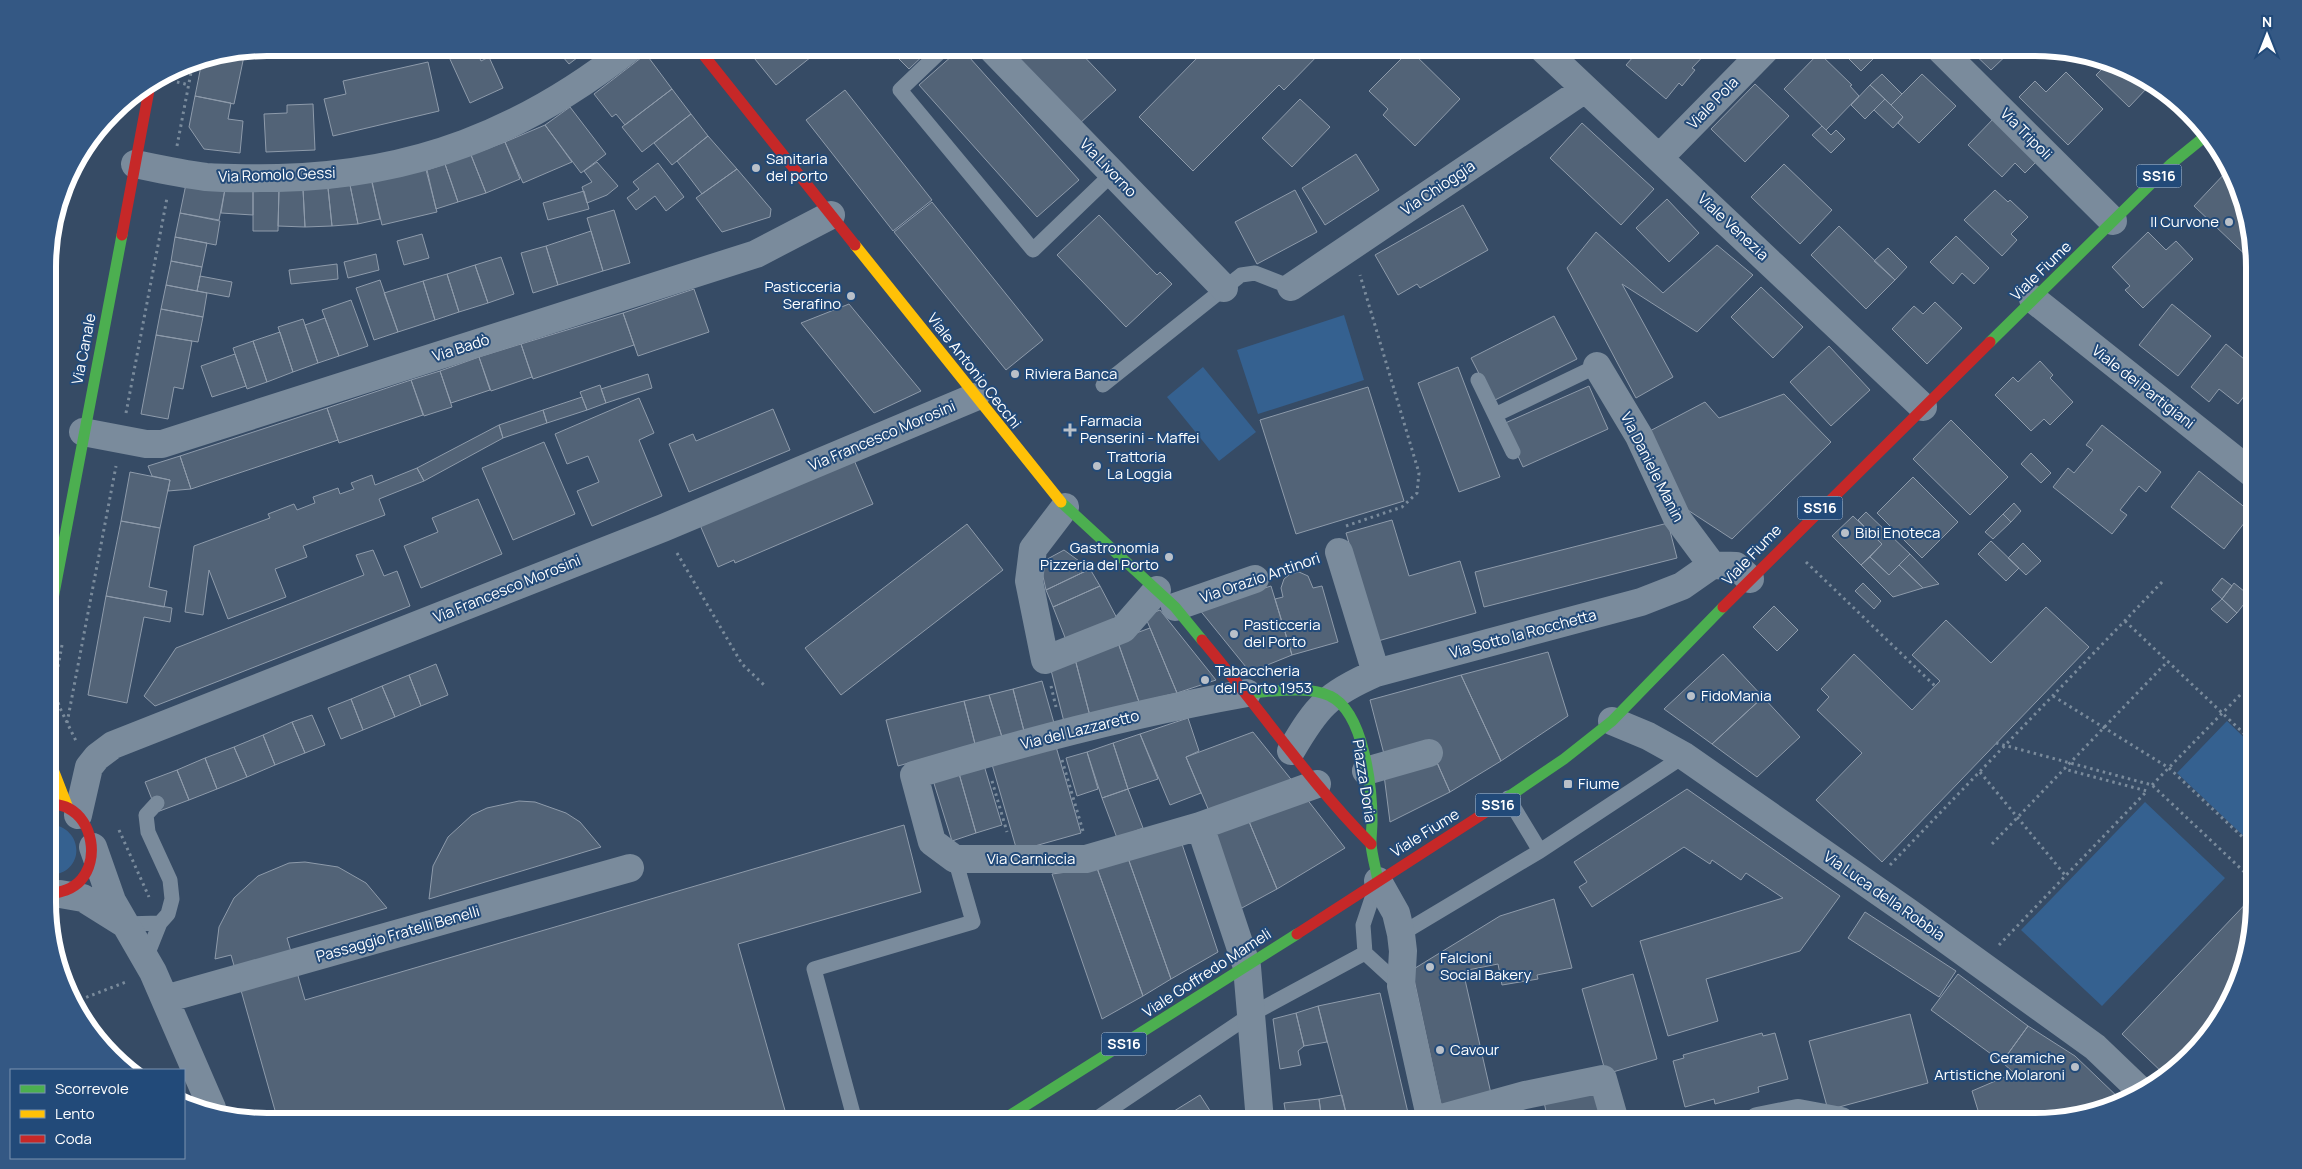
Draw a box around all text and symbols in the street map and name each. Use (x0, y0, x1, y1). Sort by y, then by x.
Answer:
north arrow (2242, 10, 2292, 60)
text: N (2262, 12, 2272, 31)
street label: Viale Pola (1682, 72, 1743, 134)
street label: Via Tripoli (1996, 103, 2057, 164)
street label: Via Livorno (1075, 134, 1142, 202)
place label: Sanitaria del porto (766, 148, 828, 186)
street label: Via Chioggia (1397, 155, 1479, 220)
street label: Via Romolo Gessi (218, 162, 336, 187)
marker: Sanitaria del porto (750, 162, 762, 174)
road number: SS16 (2136, 165, 2182, 188)
street label: Viale Venezia (1693, 188, 1773, 265)
place label: Il Curvone (2150, 211, 2219, 232)
marker: Il Curvone (2223, 216, 2235, 228)
street label: Viale Fiume (2006, 236, 2076, 305)
place label: Pasticceria Serafino (764, 276, 841, 314)
marker: Pasticceria Serafino (845, 290, 857, 302)
street label: Viale Antonio Cecchi (923, 309, 1026, 433)
street label: Via Canale (66, 311, 101, 386)
street label: Via Badò (430, 328, 492, 367)
street label: Viale dei Partigiani (2088, 340, 2199, 433)
place label: Riviera Banca (1025, 363, 1117, 384)
marker: Riviera Banca (1009, 368, 1021, 380)
street label: Via Francesco Morosini (805, 395, 958, 476)
street label: Via Daniele Manin (1616, 408, 1689, 525)
place label: Farmacia Penserini - Maffei (1080, 410, 1200, 448)
marker: Farmacia Penserini - Maffei (1064, 424, 1076, 436)
place label: Trattoria La Loggia (1107, 446, 1172, 484)
marker: Trattoria La Loggia (1091, 460, 1103, 472)
road number: SS16 (1798, 496, 1842, 520)
street label: Viale Fiume (1717, 519, 1786, 590)
place label: Bibi Enoteca (1855, 522, 1940, 543)
marker: Bibi Enoteca (1839, 527, 1851, 539)
place label: Gastronomia Pizzeria del Porto (1040, 537, 1159, 575)
street label: Via Orazio Antinori (1197, 547, 1323, 608)
street label: Via Francesco Morosini (430, 549, 584, 628)
marker: Gastronomia Pizzeria del Porto (1163, 551, 1175, 563)
street label: Via Sotto la Rocchetta (1447, 604, 1599, 663)
place label: Pasticceria del Porto (1244, 614, 1321, 652)
marker: Pasticceria del Porto (1228, 628, 1240, 640)
place label: Tabaccheria del Porto 1953 (1215, 660, 1312, 698)
marker: Tabaccheria del Porto 1953 (1199, 674, 1211, 686)
place label: FidoMania (1701, 685, 1772, 706)
marker: FidoMania (1685, 690, 1697, 702)
street label: Via del Lazzaretto (1018, 705, 1141, 754)
street label: Piazza Doria (1348, 738, 1381, 824)
place label: Fiume (1578, 773, 1620, 794)
marker: Fiume (1562, 778, 1574, 790)
road number: SS16 (1476, 794, 1520, 816)
street label: Viale Fiume (1386, 803, 1463, 862)
street label: Via Luca della Robbia (1819, 846, 1949, 945)
street label: Via Carniccia (987, 848, 1075, 869)
street label: Passaggio Fratelli Benelli (314, 900, 482, 967)
street label: Viale Goffredo Mameli (1138, 923, 1275, 1022)
place label: Falcioni Social Bakery (1440, 947, 1531, 985)
marker: Falcioni Social Bakery (1424, 961, 1436, 973)
road number: SS16 (1102, 1032, 1146, 1056)
place label: Cavour (1450, 1039, 1500, 1060)
marker: Cavour (1434, 1044, 1446, 1056)
place label: Ceramiche Artistiche Molaroni (1934, 1047, 2065, 1085)
marker: Ceramiche Artistiche Molaroni (2069, 1061, 2081, 1073)
legend (10, 1069, 185, 1159)
text: Scorrevole (55, 1078, 129, 1099)
text: Lento (55, 1103, 95, 1124)
text: Coda (55, 1128, 92, 1149)

